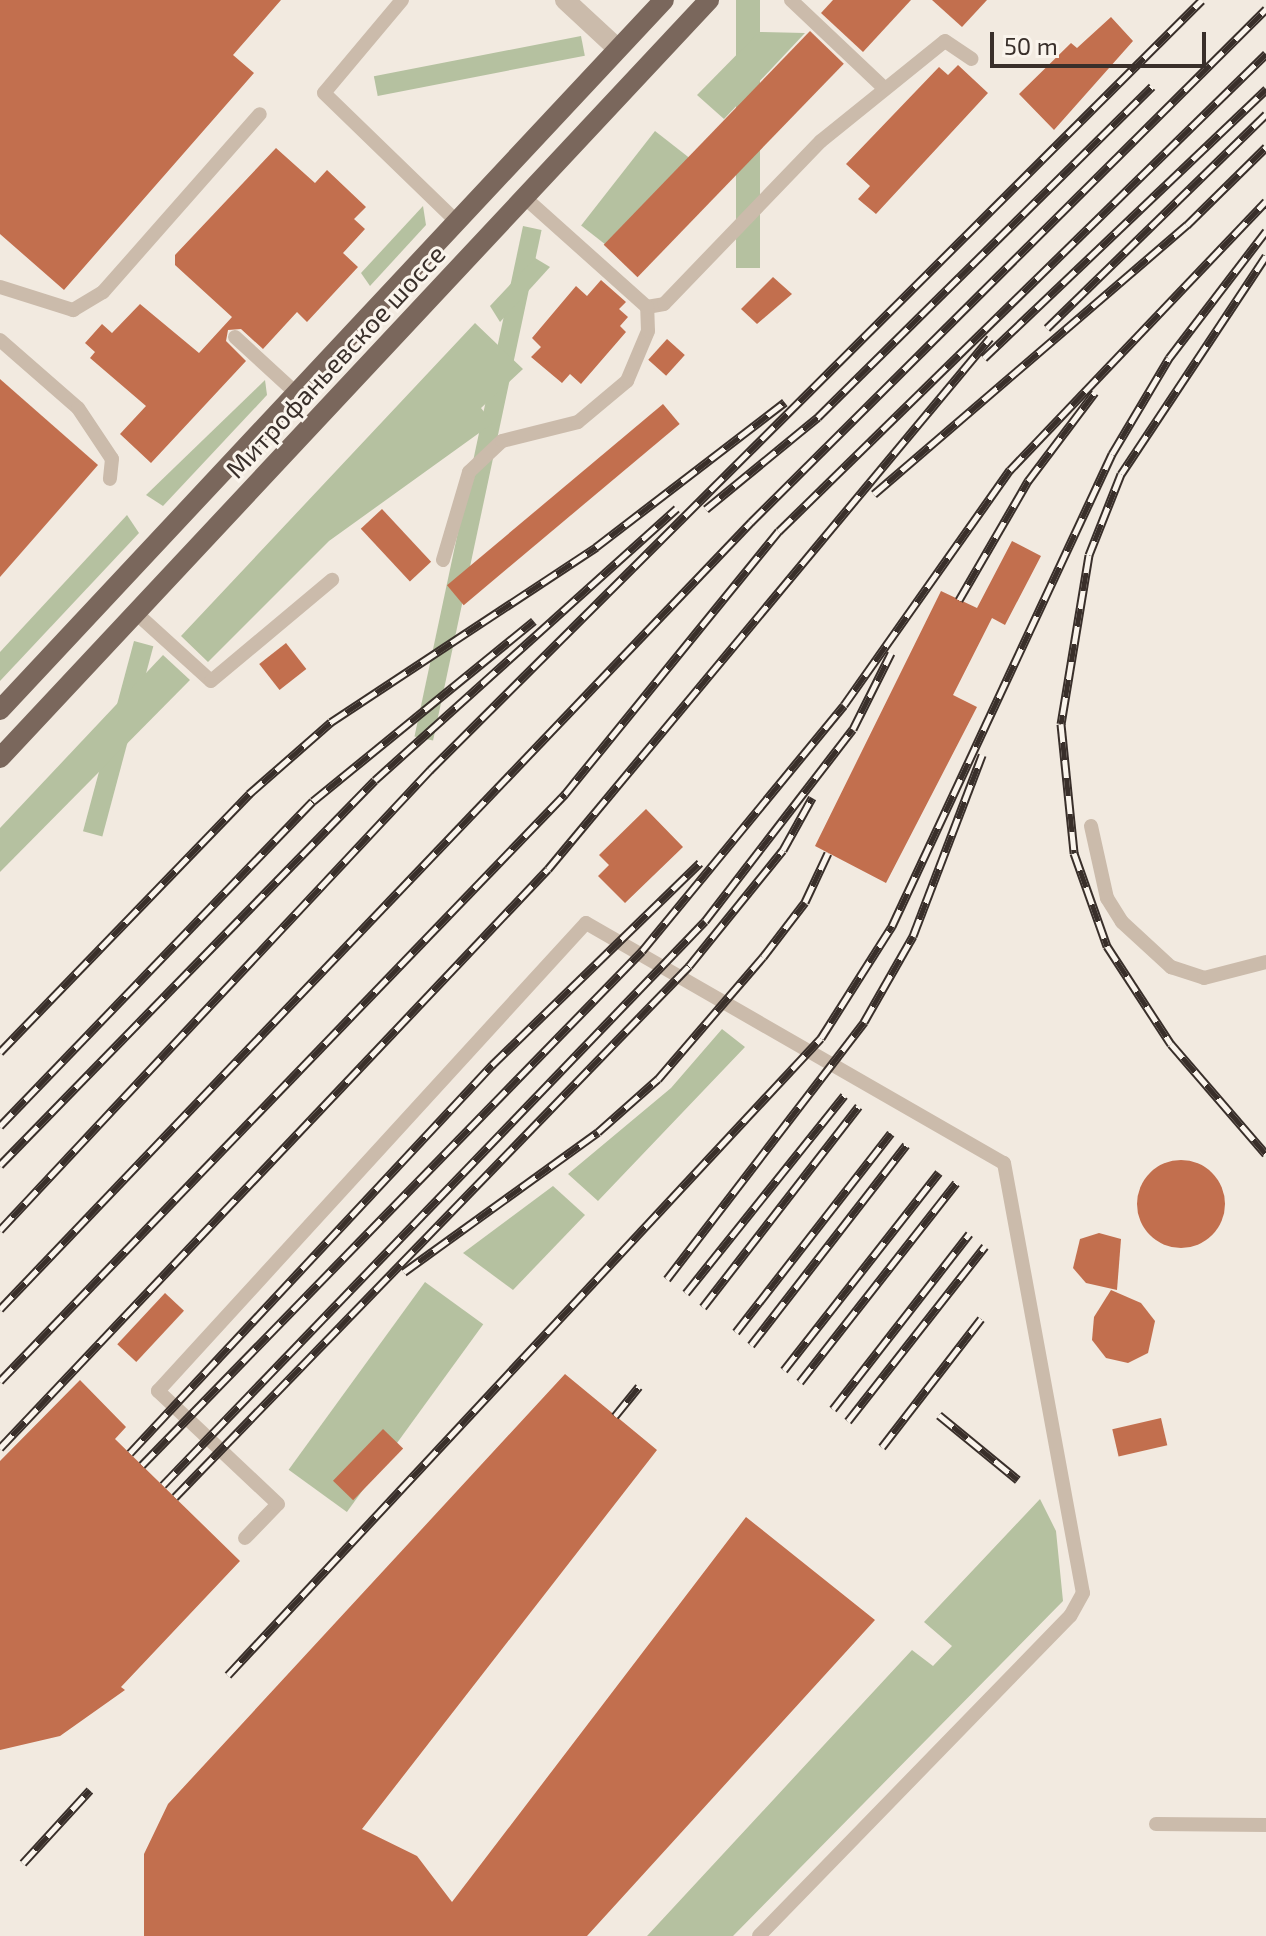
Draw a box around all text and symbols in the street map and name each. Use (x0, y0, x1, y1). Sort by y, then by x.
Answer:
scale bar (994, 16, 1210, 66)
text: 50 m (1004, 31, 1058, 60)
street label: Митрофаньевское шоссе (219, 238, 451, 484)

